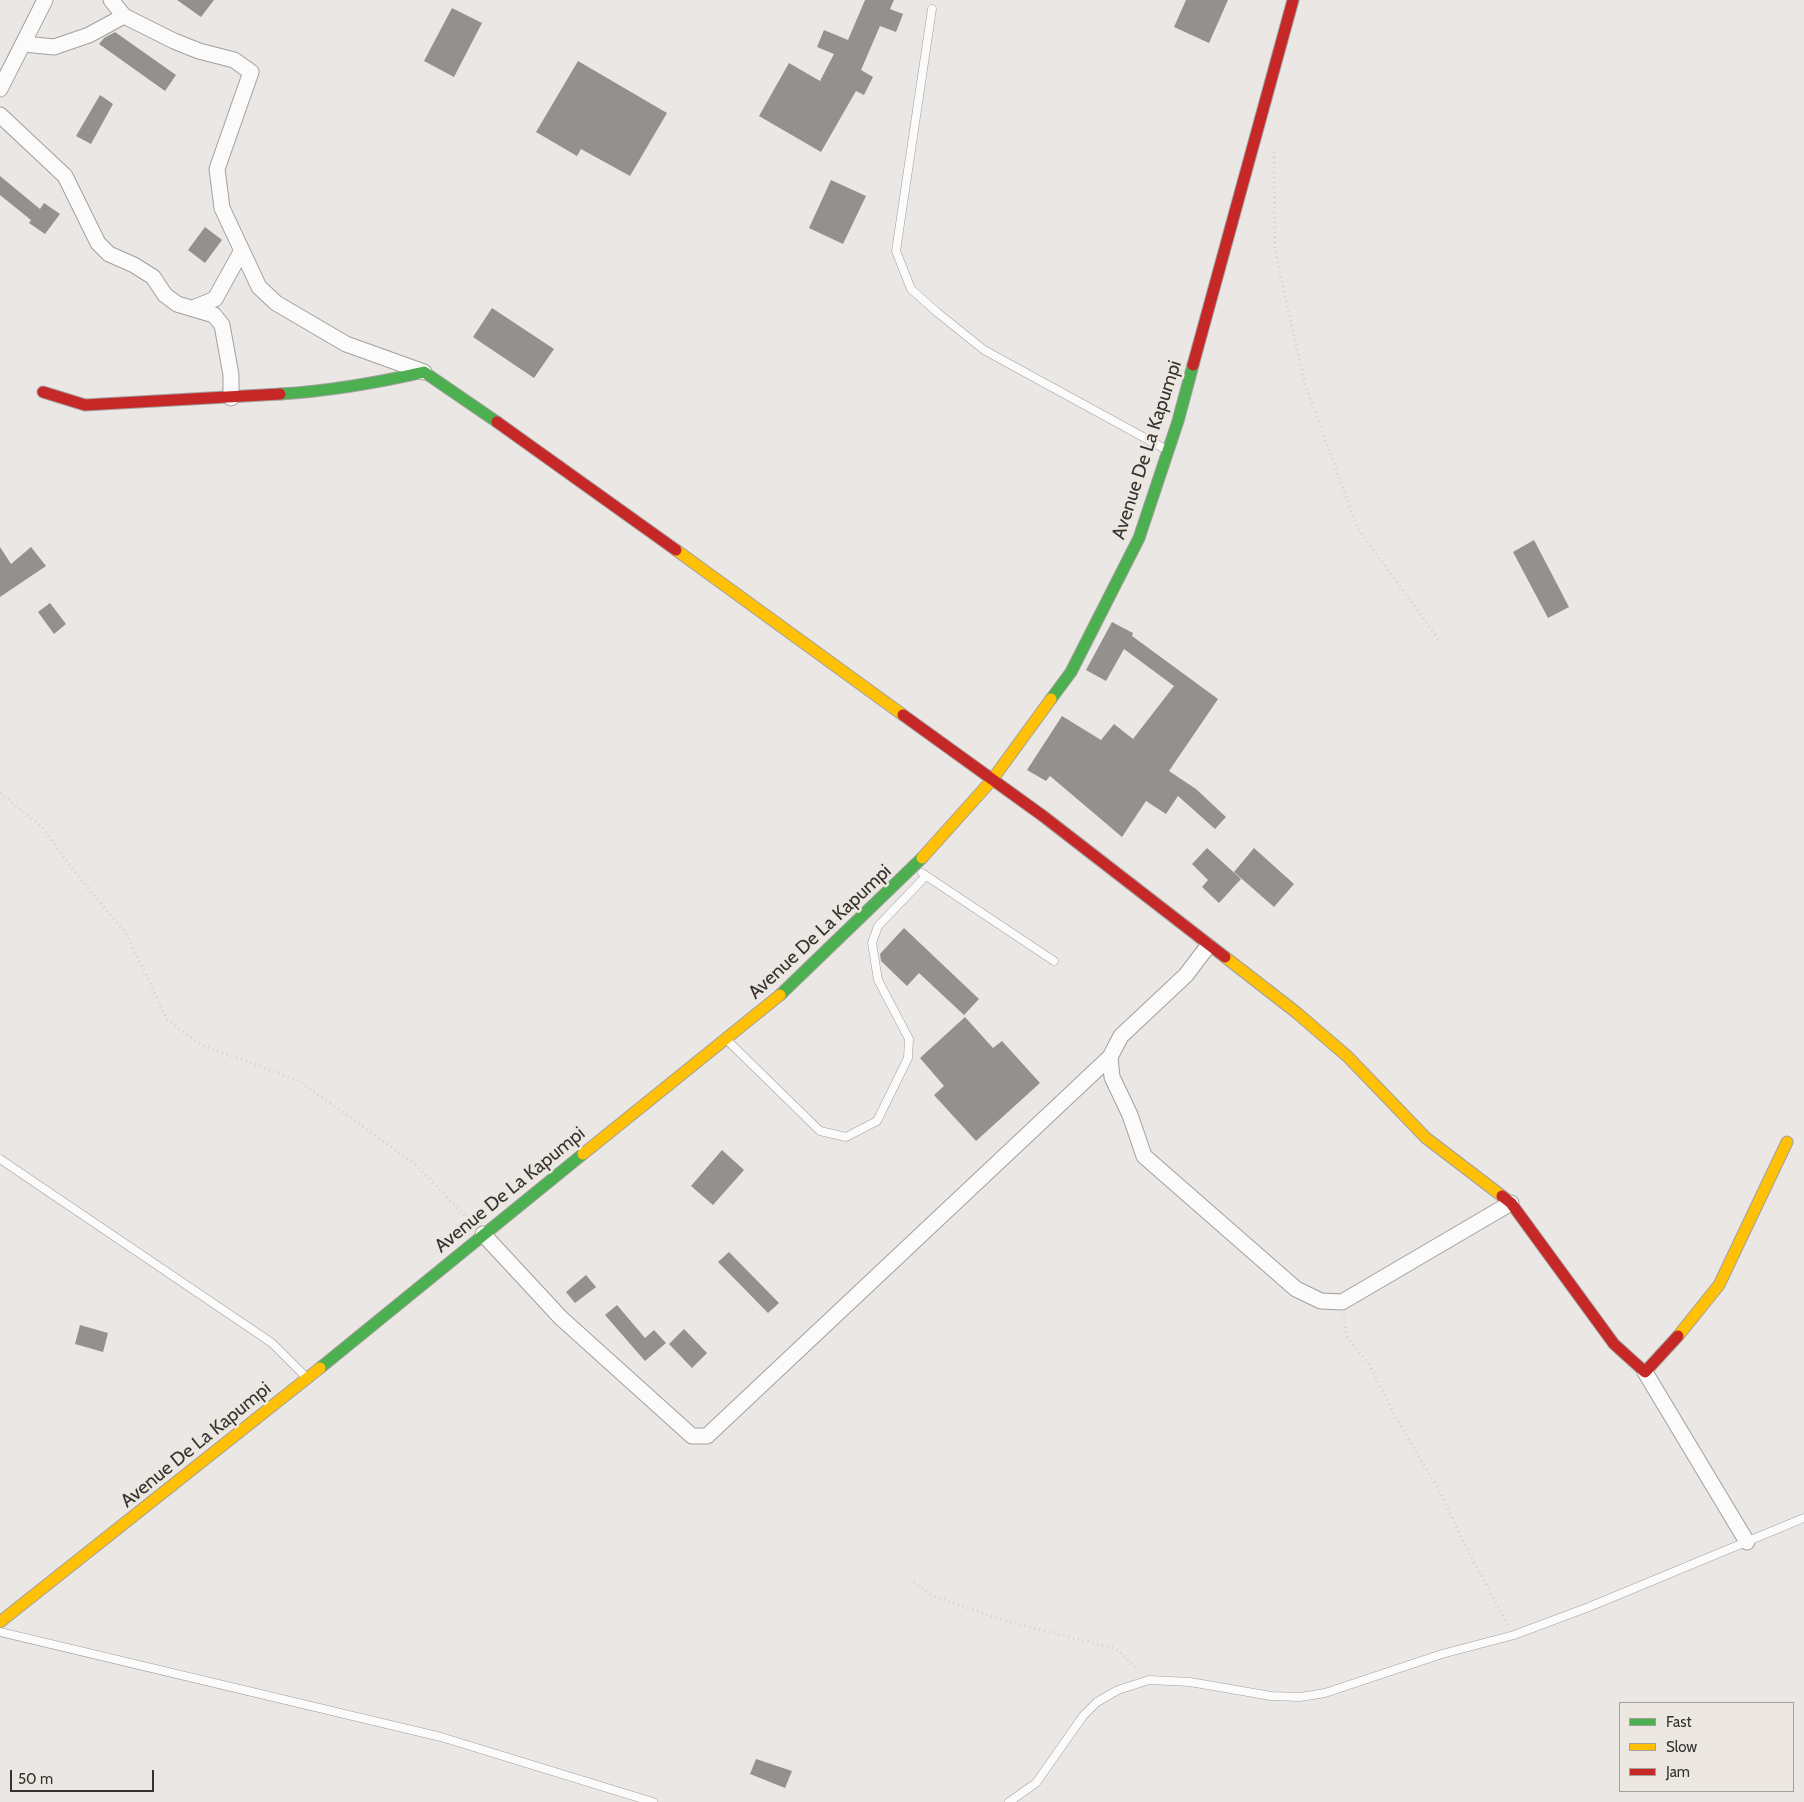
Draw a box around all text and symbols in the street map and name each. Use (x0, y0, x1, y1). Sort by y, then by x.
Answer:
street label: Avenue De La Kapumpi (1107, 358, 1187, 542)
street label: Avenue De La Kapumpi (744, 860, 896, 1004)
street label: Avenue De La Kapumpi (430, 1122, 590, 1258)
street label: Avenue De La Kapumpi (116, 1377, 276, 1513)
legend (1619, 1702, 1794, 1792)
text: Fast (1666, 1713, 1691, 1731)
text: Slow (1666, 1738, 1697, 1756)
scale bar (12, 1760, 156, 1792)
text: Jam (1666, 1763, 1690, 1781)
text: 50 m (18, 1770, 53, 1788)

